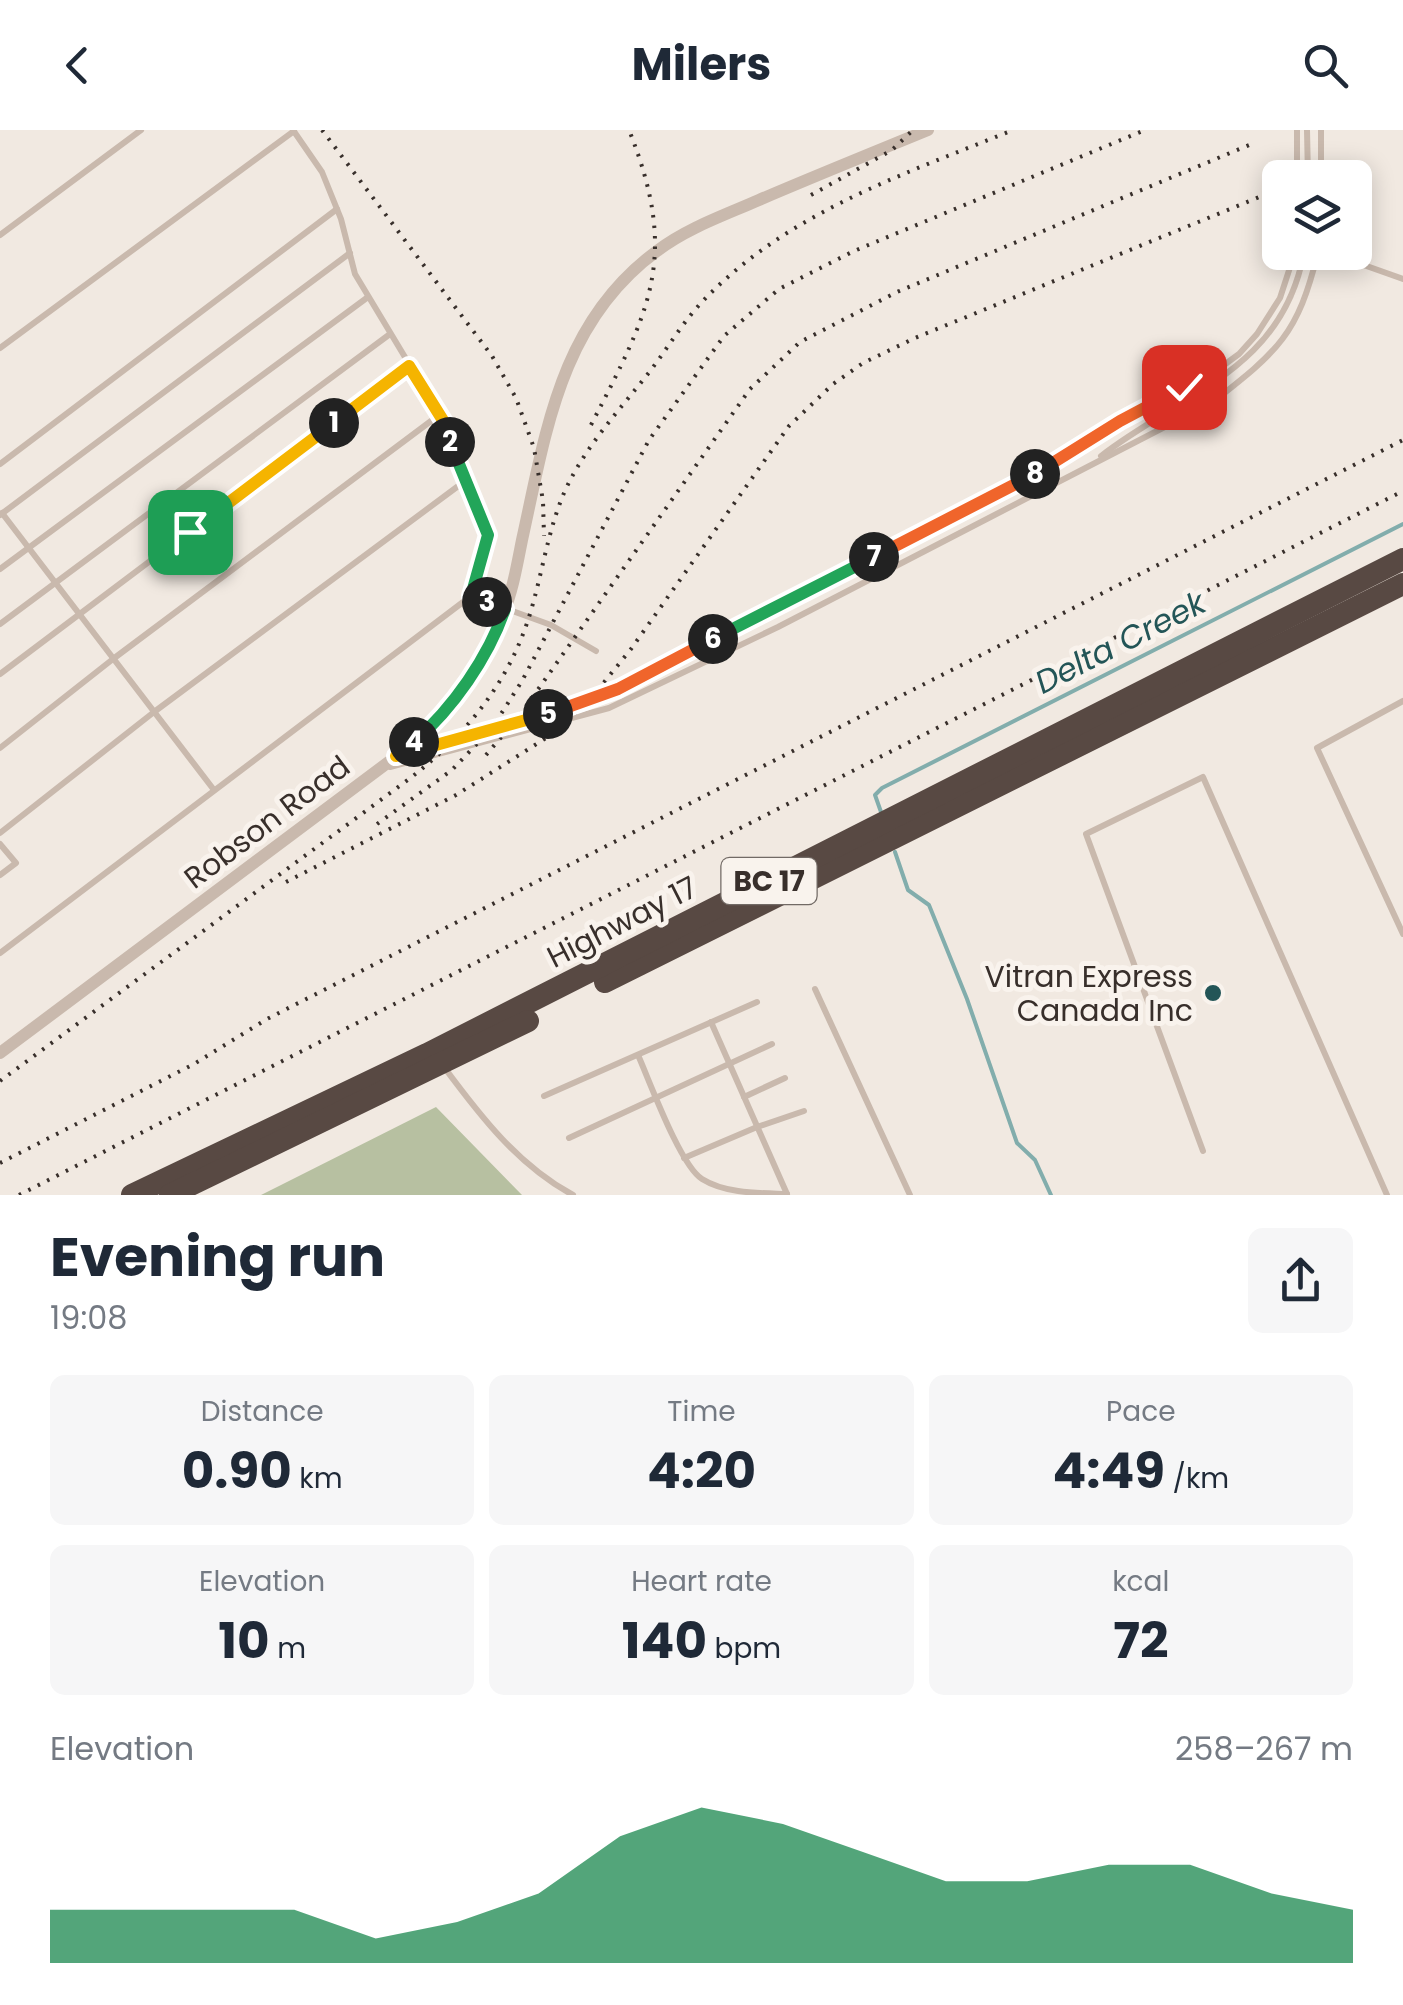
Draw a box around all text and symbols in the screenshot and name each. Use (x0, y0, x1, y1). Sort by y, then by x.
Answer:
text: Milers (632, 33, 771, 96)
icon: back (50, 38, 105, 93)
icon: search (1298, 38, 1353, 93)
map controls (1262, 160, 1372, 270)
button: layers (1262, 160, 1372, 270)
pin (1142, 345, 1227, 430)
icon: check (1157, 360, 1212, 415)
pin: 1 (309, 398, 359, 448)
text: 1 (329, 403, 339, 442)
pin: 2 (425, 417, 475, 467)
text: 2 (442, 422, 458, 461)
pin: 8 (1010, 449, 1060, 499)
text: 8 (1026, 454, 1044, 493)
pin (148, 490, 233, 575)
icon: arrive (163, 505, 218, 560)
pin: 7 (849, 532, 899, 582)
text: 7 (867, 537, 881, 576)
pin: 3 (462, 577, 512, 627)
water label: Delta Creek (1027, 579, 1214, 704)
text: 3 (479, 582, 495, 621)
pin: 6 (688, 614, 738, 664)
text: 6 (704, 619, 722, 658)
pin: 5 (523, 689, 573, 739)
text: 5 (539, 694, 557, 733)
pin: 4 (389, 717, 439, 767)
text: 4 (405, 722, 423, 761)
street label: Robson Road (175, 745, 359, 899)
road number: BC 17 (722, 858, 816, 904)
street label: Highway 17 (539, 866, 705, 978)
place label: Vitran Express Canada Inc (985, 955, 1193, 1032)
marker: Vitran Express Canada Inc (1202, 982, 1224, 1004)
text: Evening run (50, 1218, 385, 1295)
button: share (1248, 1228, 1353, 1333)
text: 19:08 (50, 1295, 128, 1340)
text: Distance (201, 1392, 324, 1431)
text: Time (667, 1392, 736, 1431)
text: Pace (1106, 1392, 1176, 1431)
text: 0.90 (182, 1435, 292, 1506)
text: 4:20 (647, 1435, 756, 1506)
text: 4:49 (1052, 1435, 1165, 1506)
text: km (292, 1459, 343, 1498)
text: /km (1165, 1459, 1229, 1498)
text: Elevation (199, 1562, 325, 1601)
text: Heart rate (631, 1562, 772, 1601)
text: kcal (1112, 1562, 1169, 1601)
text: 10 (218, 1605, 270, 1676)
text: 140 (622, 1605, 707, 1676)
text: 72 (1113, 1605, 1168, 1676)
text: m (270, 1629, 306, 1668)
text: bpm (707, 1629, 781, 1668)
text: Elevation (50, 1726, 194, 1771)
text: 258–267 m (1175, 1726, 1353, 1771)

